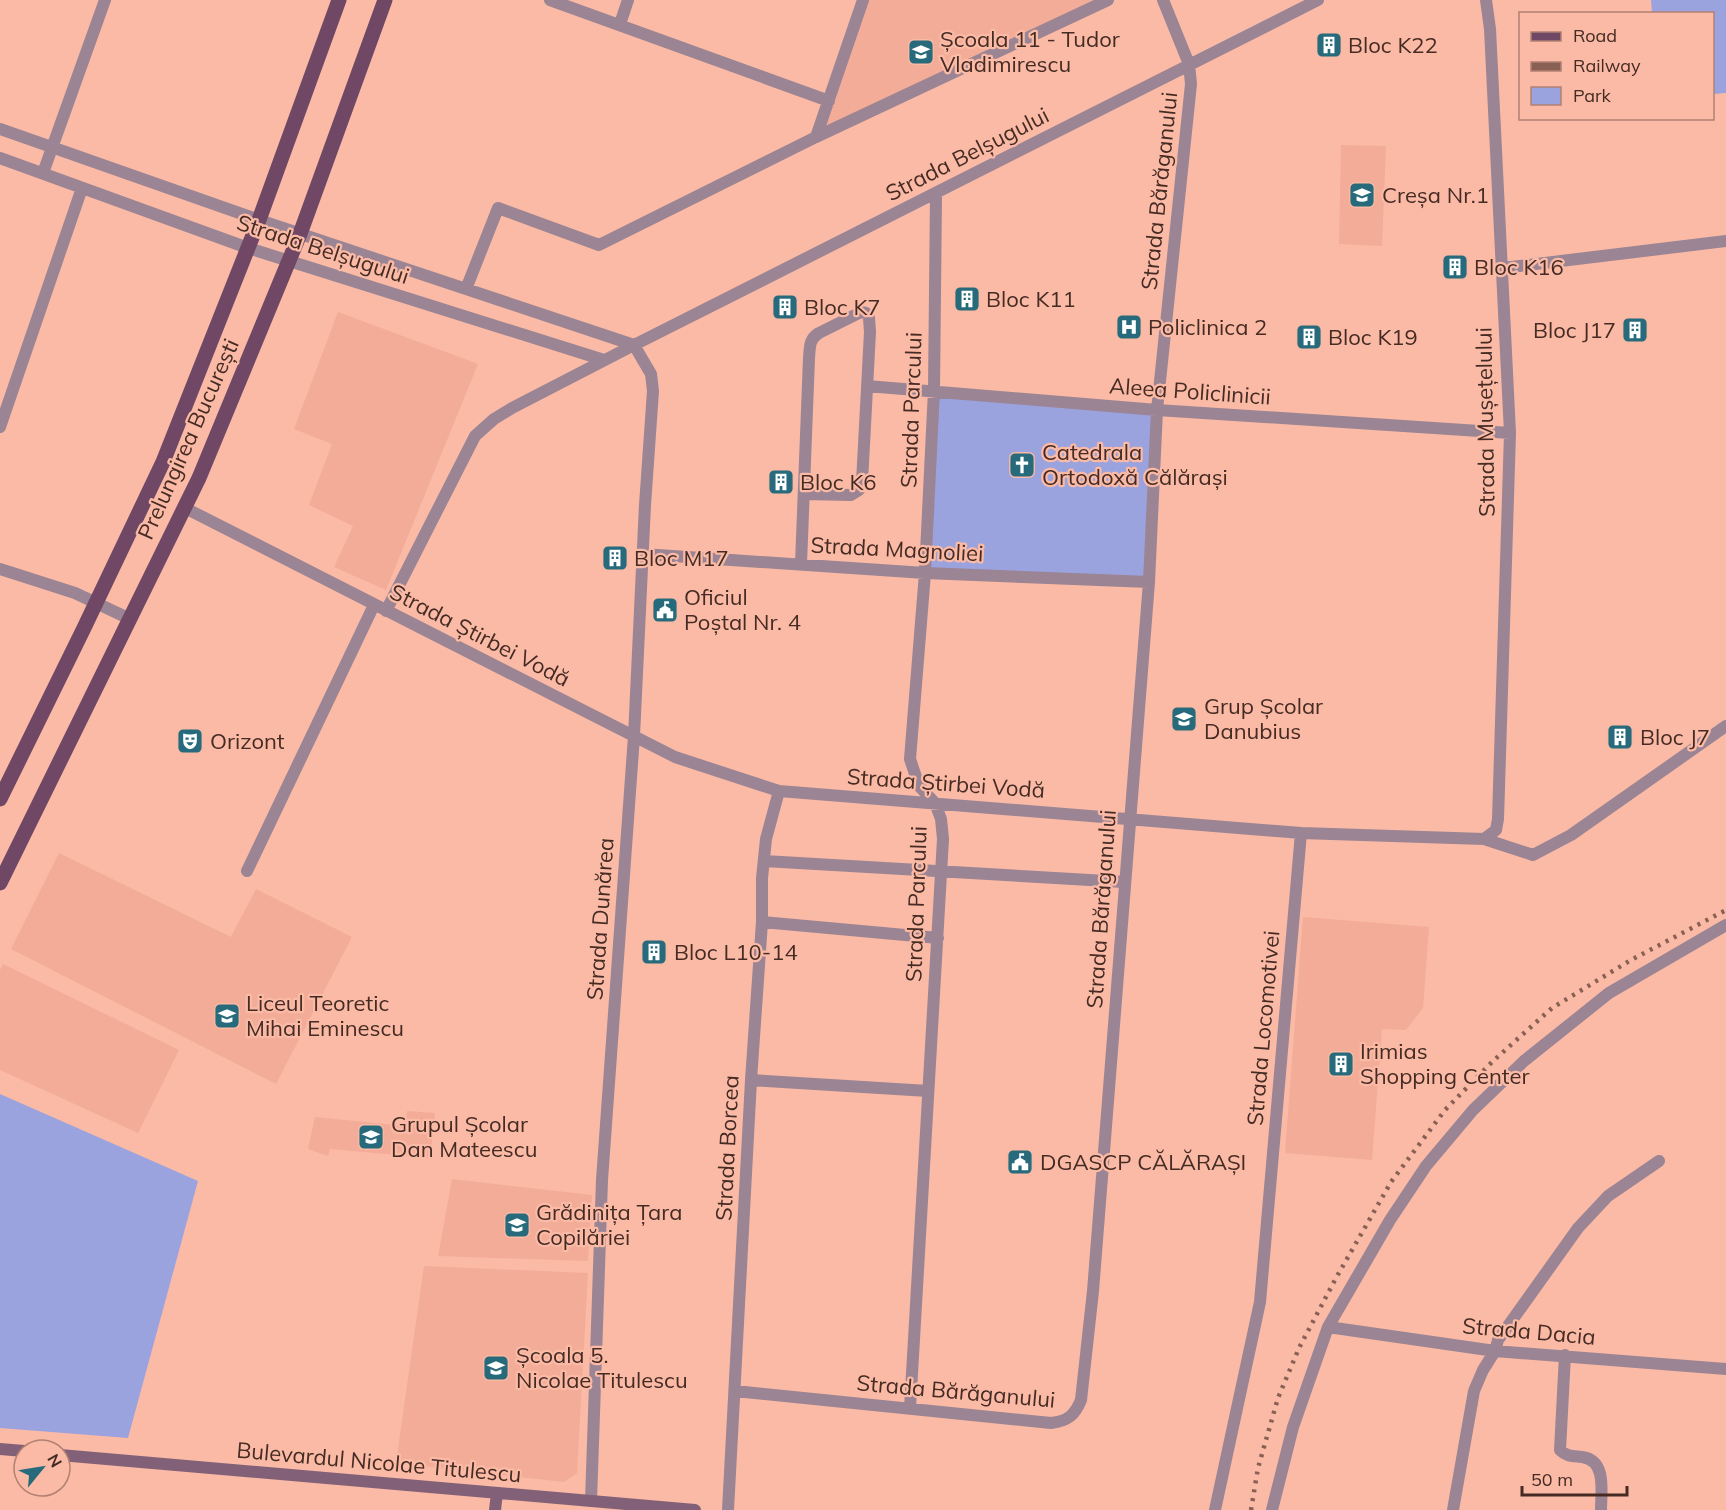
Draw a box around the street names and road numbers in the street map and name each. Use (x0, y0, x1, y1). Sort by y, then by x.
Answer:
street label: Strada Bărăganului (1135, 91, 1183, 291)
street label: Strada Belșugului (881, 101, 1053, 207)
street label: Strada Belșugului (233, 208, 413, 290)
street label: Strada Mușețelului (1469, 327, 1501, 517)
street label: Strada Parcului (894, 331, 928, 489)
street label: Prelungirea București (131, 334, 245, 544)
street label: Aleea Policlinicii (1108, 371, 1272, 411)
street label: Strada Magnoliei (810, 530, 984, 568)
street label: Strada Știrbei Vodă (385, 577, 575, 693)
street label: Strada Știrbei Vodă (846, 762, 1046, 804)
street label: Strada Bărăganului (1080, 809, 1122, 1009)
street label: Strada Parcului (899, 825, 933, 983)
street label: Strada Dunărea (580, 837, 620, 1001)
street label: Strada Locomotivei (1241, 929, 1285, 1127)
street label: Strada Borcea (709, 1074, 745, 1222)
street label: Strada Dacia (1461, 1311, 1597, 1351)
street label: Strada Bărăganului (856, 1368, 1056, 1414)
street label: Bulevardul Nicolae Titulescu (235, 1436, 523, 1488)

